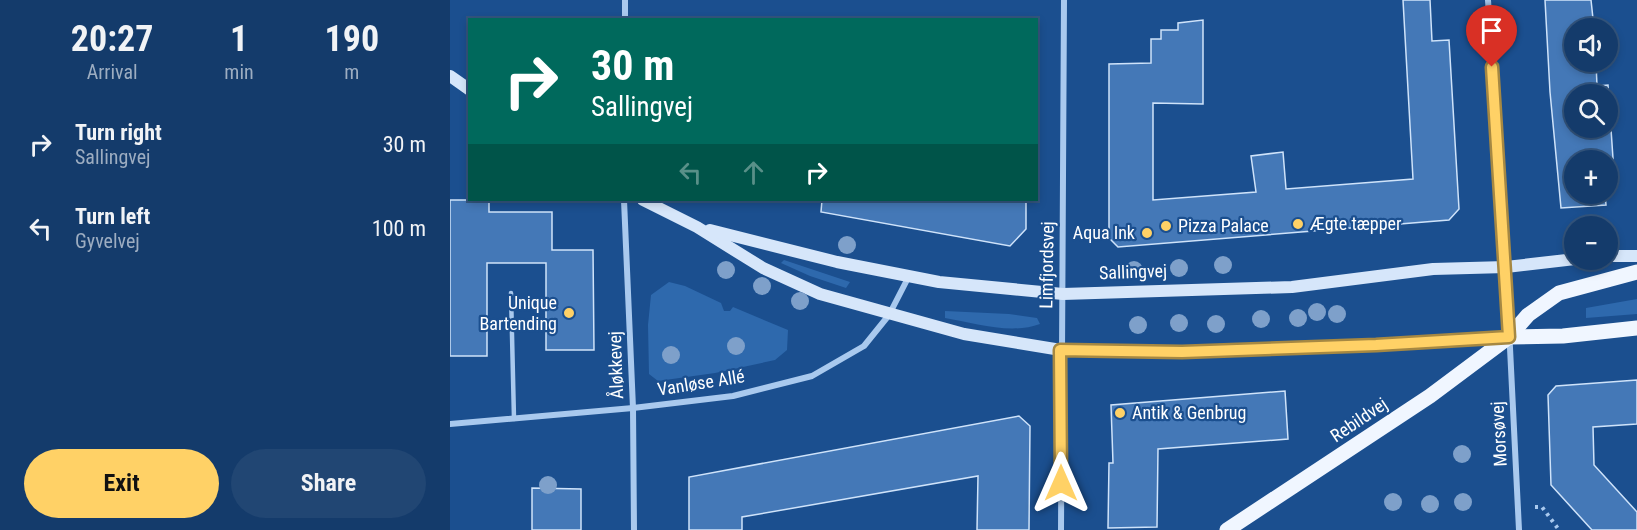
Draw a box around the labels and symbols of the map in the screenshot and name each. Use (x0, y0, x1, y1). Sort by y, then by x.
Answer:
pin (1466, 5, 1517, 67)
place label: Ægte tæpper (1309, 213, 1402, 234)
place label: Pizza Palace (1178, 215, 1269, 236)
marker: Ægte tæpper (1291, 217, 1305, 231)
marker: Pizza Palace (1159, 219, 1173, 233)
street label: Limfjordsvej (1035, 221, 1058, 309)
place label: Aqua Ink (1073, 222, 1135, 243)
marker: Aqua Ink (1140, 226, 1154, 240)
street label: Sallingvej (1099, 260, 1167, 283)
place label: Unique Bartending (479, 292, 557, 334)
marker: Unique Bartending (562, 306, 576, 320)
street label: Åløkkevej (603, 331, 627, 399)
street label: Vanløse Allé (656, 365, 746, 400)
street label: Rebildvej (1326, 393, 1391, 446)
street label: Morsøvej (1486, 401, 1511, 467)
place label: Antik & Genbrug (1132, 402, 1246, 423)
marker: Antik & Genbrug (1113, 406, 1127, 420)
position arrow (1029, 451, 1093, 515)

